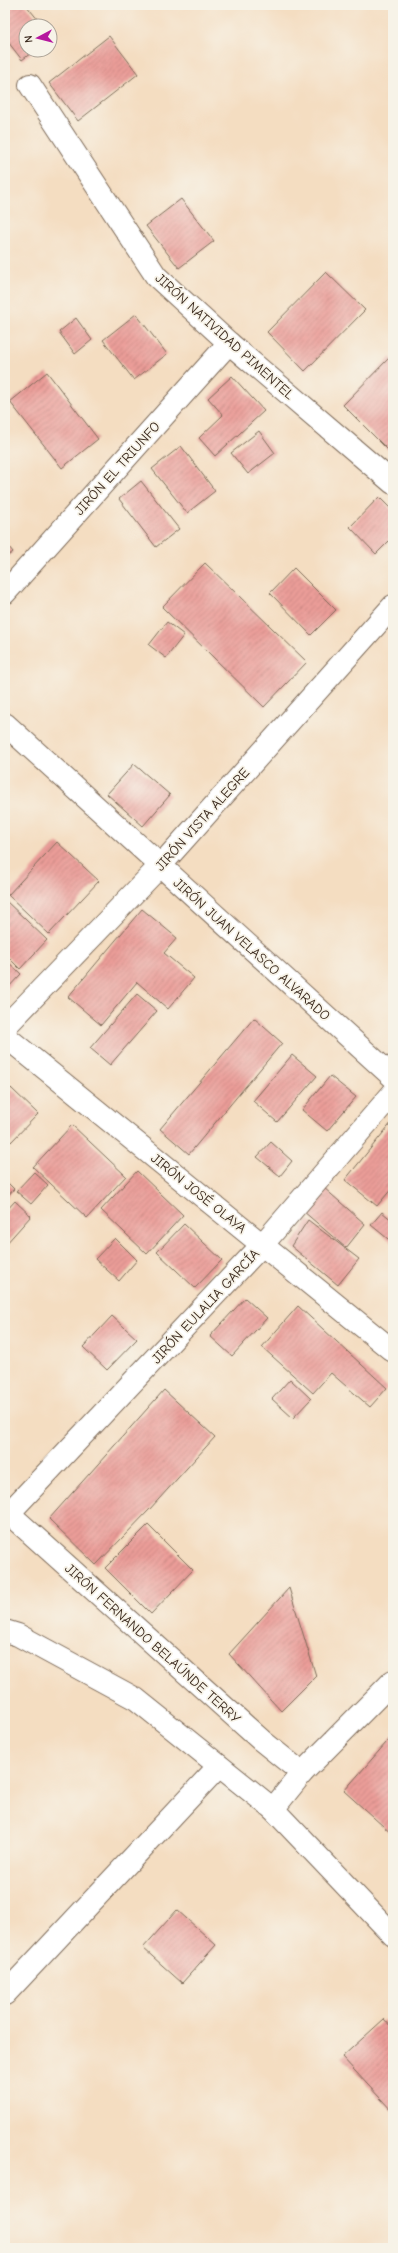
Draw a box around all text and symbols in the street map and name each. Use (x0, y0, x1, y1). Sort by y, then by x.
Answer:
north arrow (18, 18, 58, 58)
text: N (22, 35, 35, 44)
street label: JIRÓN NATIVIDAD PIMENTEL (152, 269, 298, 403)
street label: JIRÓN EL TRIUNFO (71, 418, 164, 519)
street label: JIRÓN VISTA ALEGRE (152, 764, 253, 874)
street label: JIRÓN JUAN VELASCO ALVARADO (170, 874, 334, 1024)
street label: JIRÓN JOSÉ OLAYA (148, 1150, 250, 1237)
street label: JIRÓN EULALIA GARCÍA (148, 1246, 263, 1367)
street label: JIRÓN FERNANDO BELAÚNDE TERRY (61, 1560, 245, 1727)

